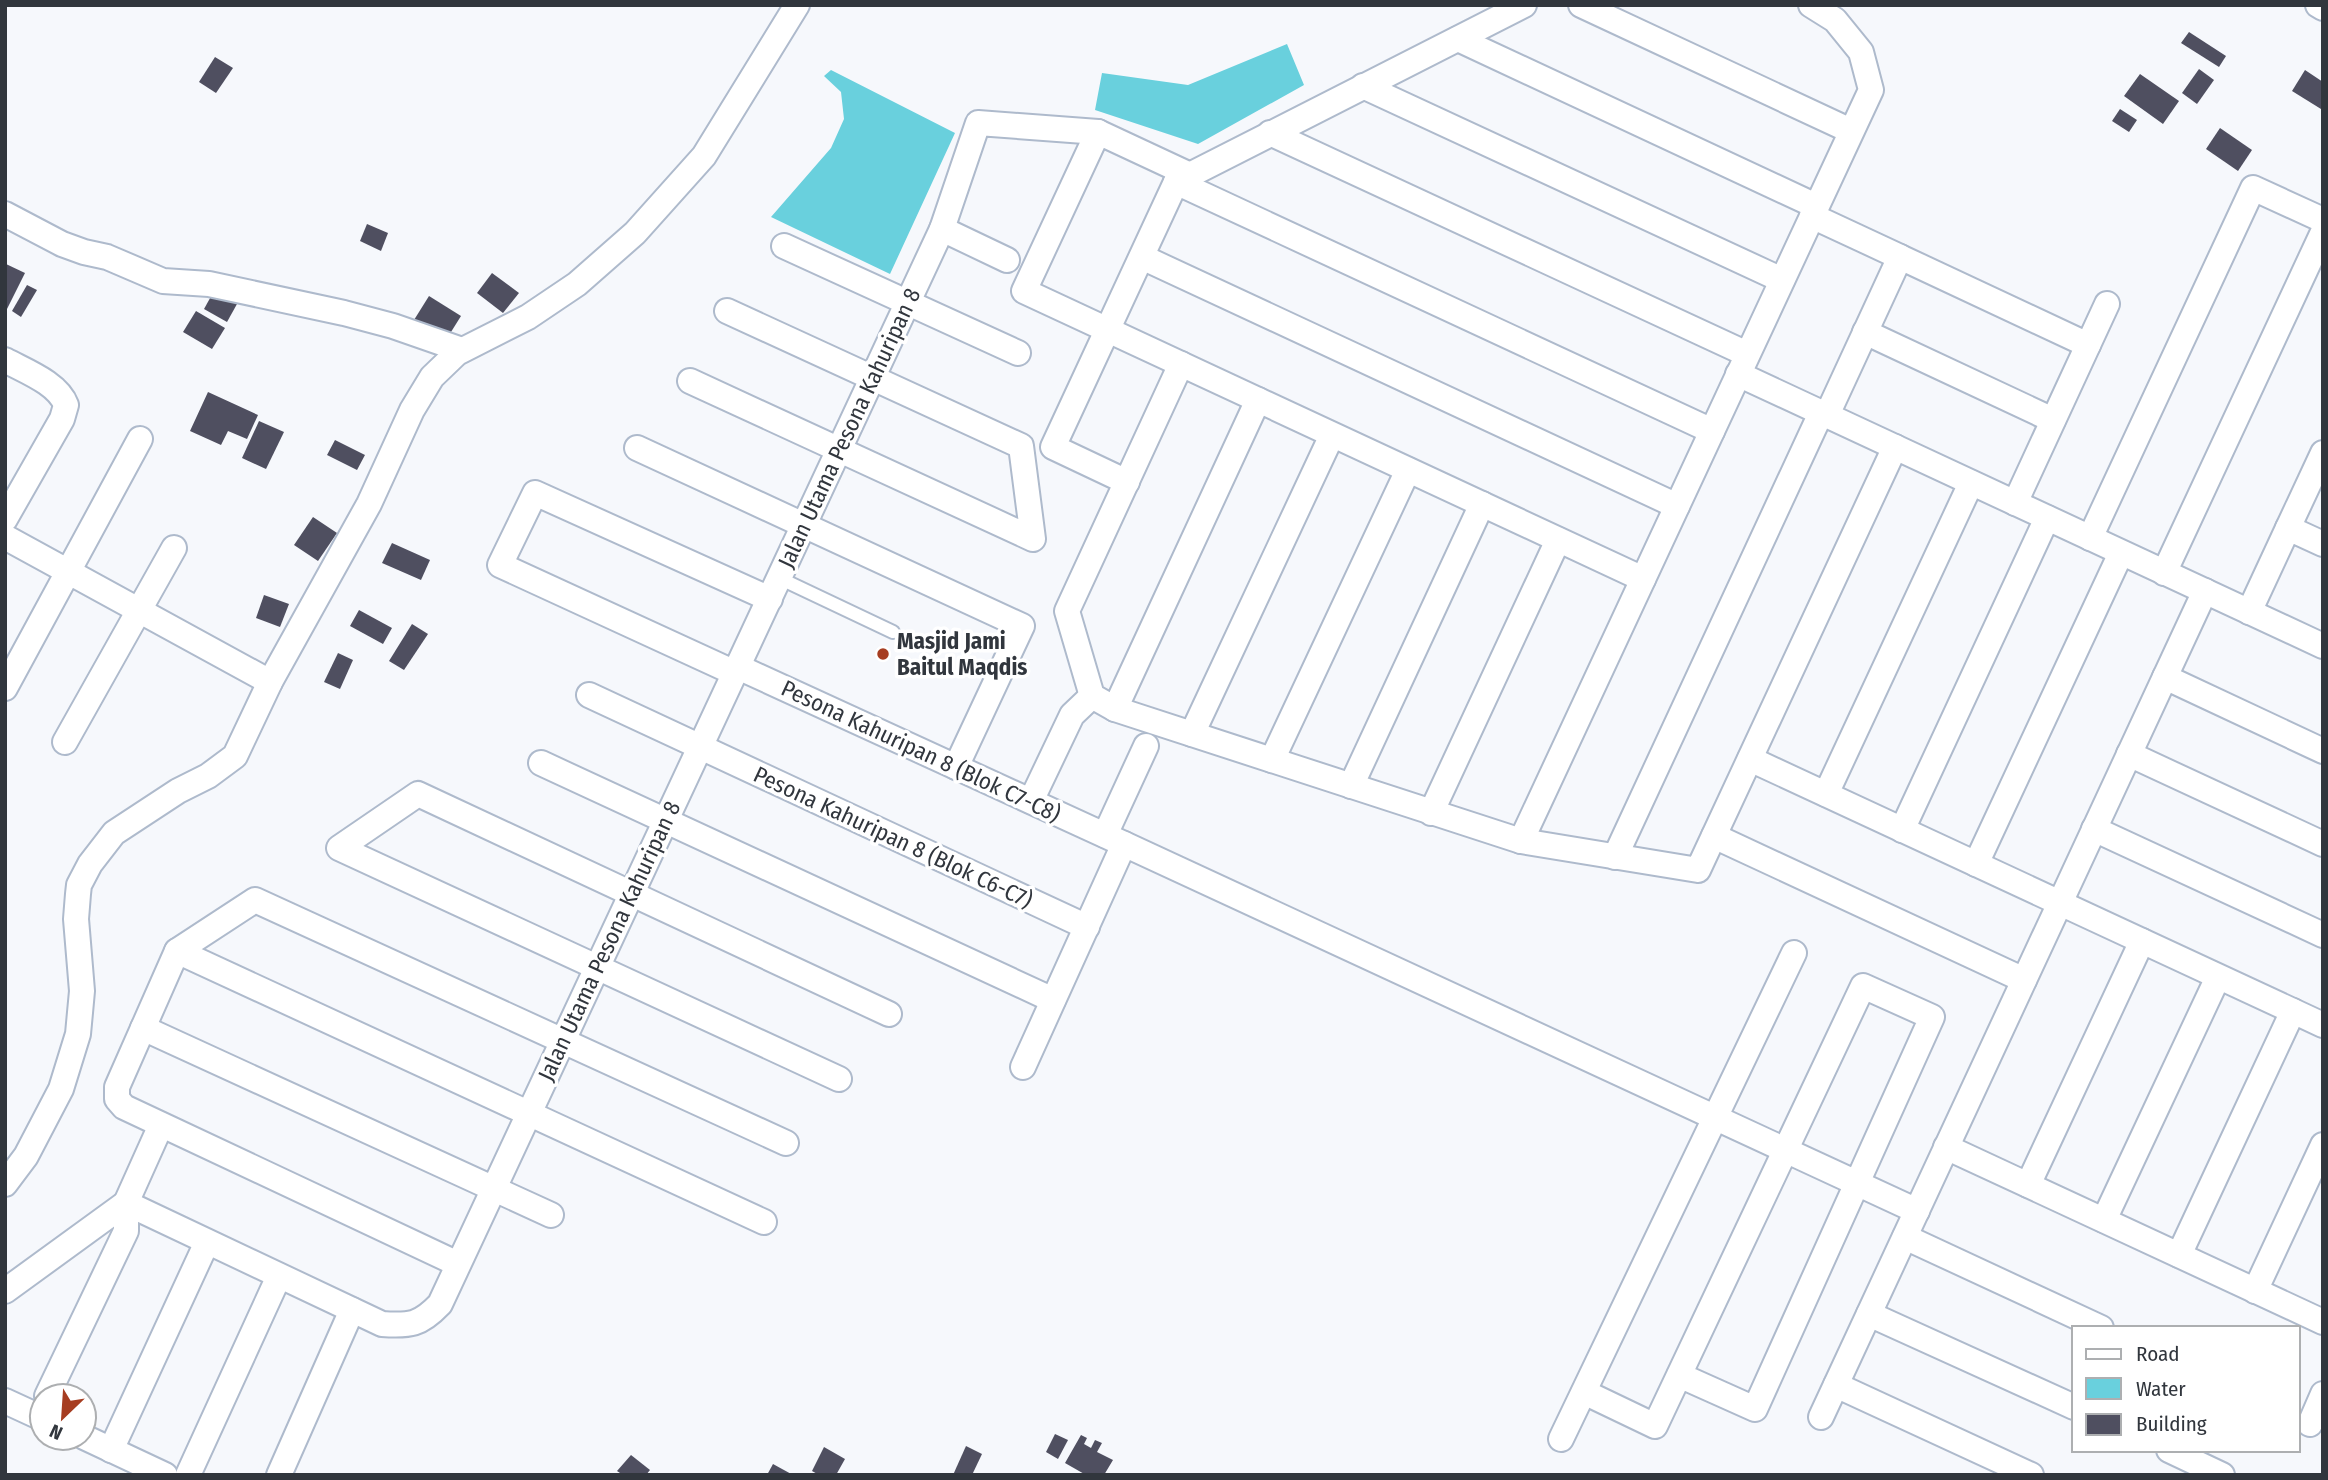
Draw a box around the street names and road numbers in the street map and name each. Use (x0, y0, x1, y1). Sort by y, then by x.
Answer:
street label: Jalan Utama Pesona Kahuripan 8 (772, 284, 926, 572)
street label: Pesona Kahuripan 8 (Blok C7-C8) (777, 674, 1065, 828)
street label: Pesona Kahuripan 8 (Blok C6-C7) (749, 760, 1037, 914)
street label: Jalan Utama Pesona Kahuripan 8 (532, 797, 686, 1085)

